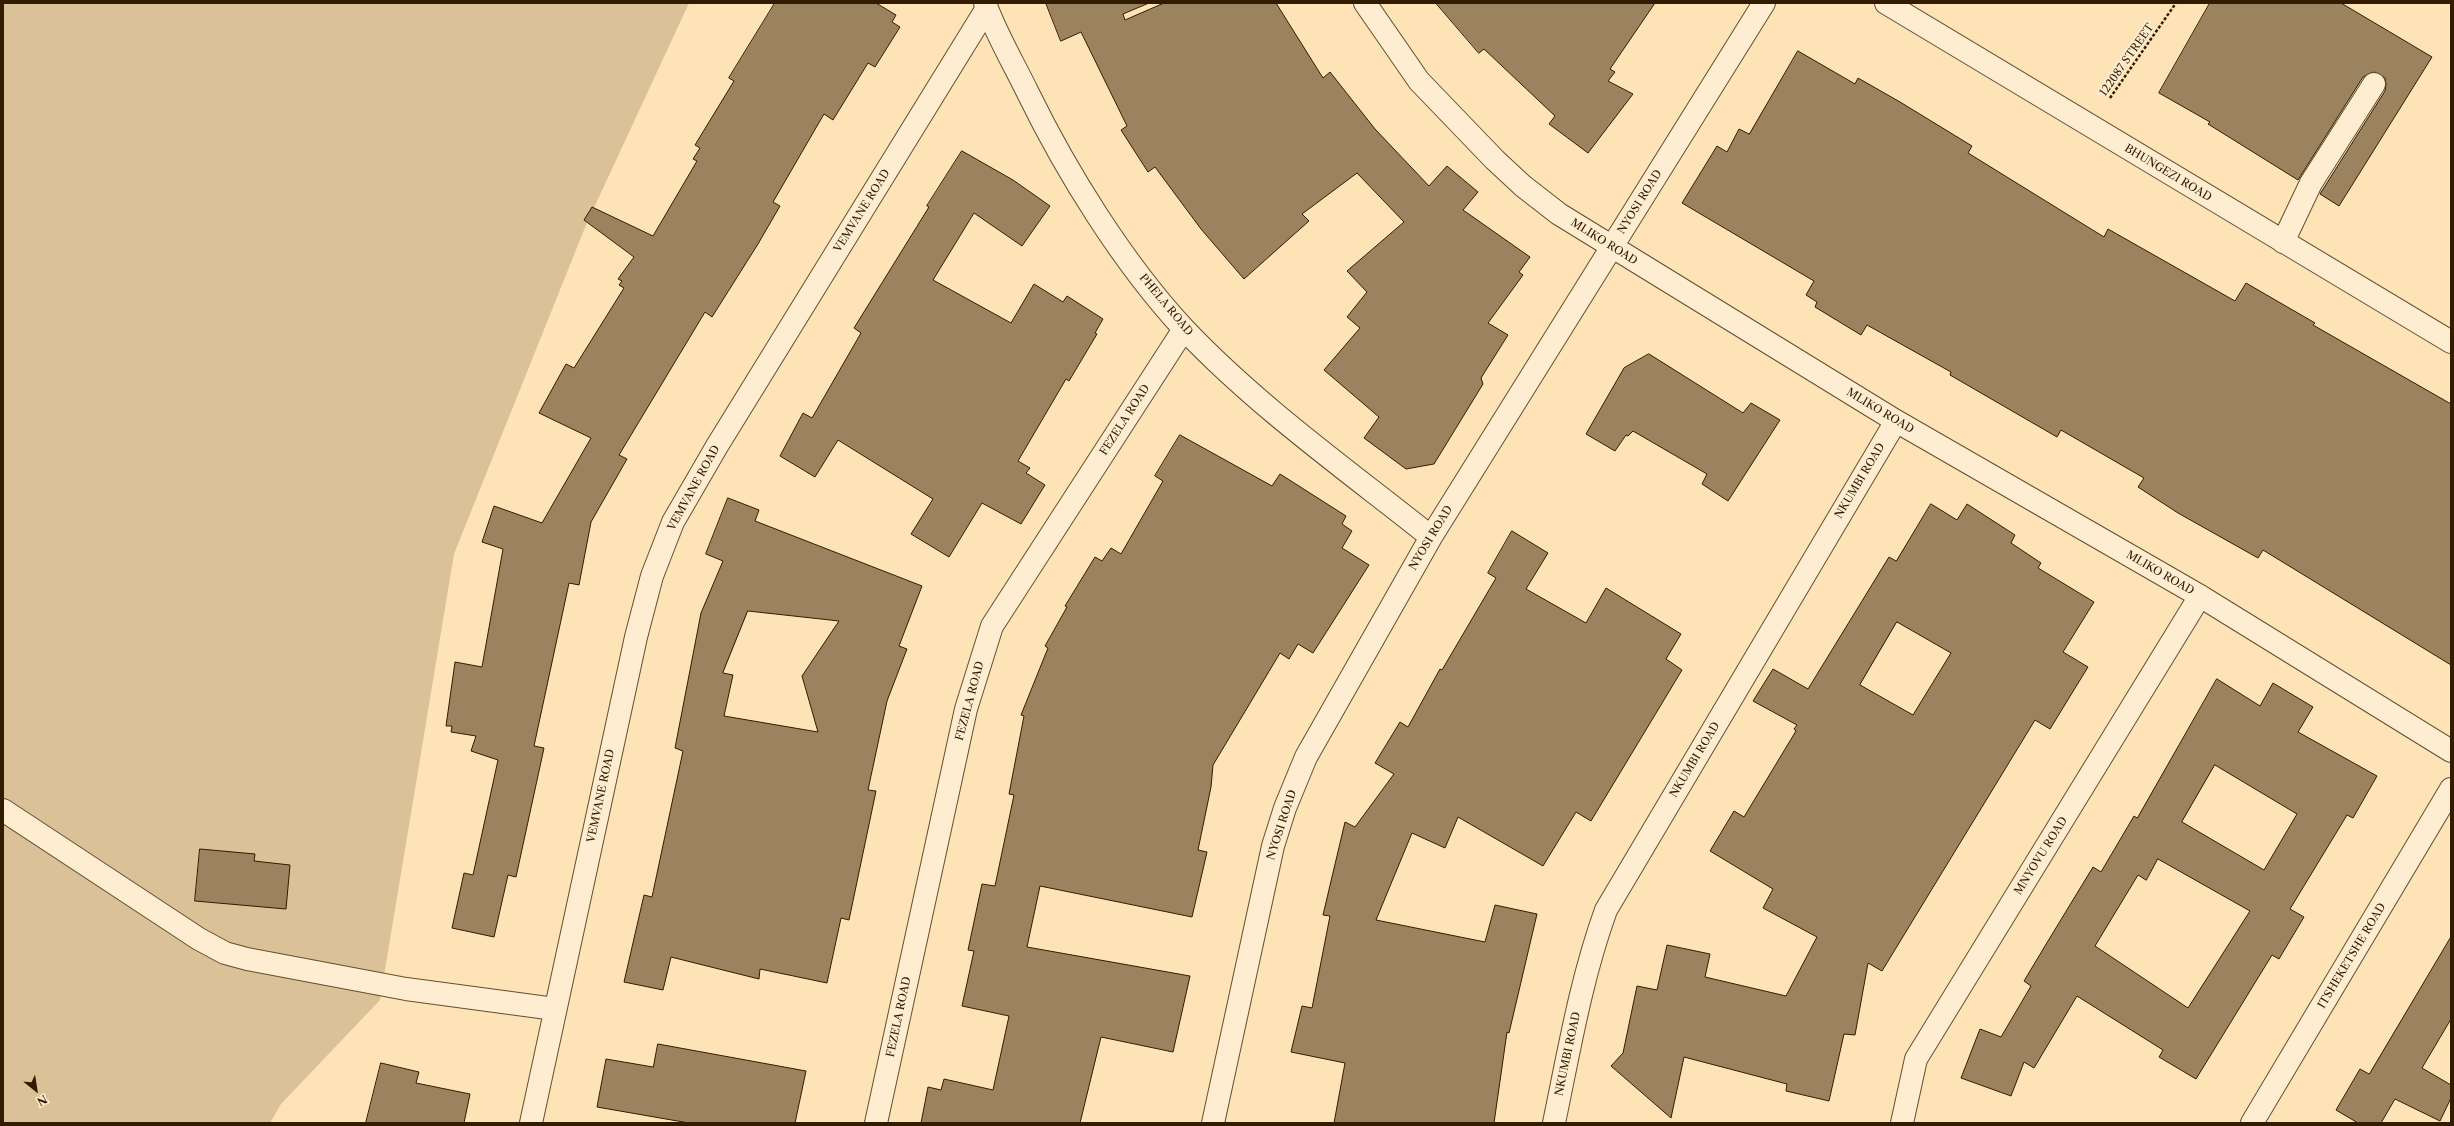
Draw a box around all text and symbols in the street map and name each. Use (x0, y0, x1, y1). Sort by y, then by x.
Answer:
street label: 122087 STREET (2097, 21, 2157, 99)
street label: BHUNGEZI ROAD (2122, 142, 2214, 204)
street label: VEMVANE ROAD (831, 167, 893, 255)
street label: NYOSI ROAD (1615, 168, 1665, 236)
street label: MLIKO ROAD (1568, 216, 1640, 268)
street label: PHELA ROAD (1136, 272, 1196, 338)
street label: FEZELA ROAD (1097, 382, 1153, 458)
street label: MLIKO ROAD (1844, 386, 1916, 436)
street label: NKUMBI ROAD (1832, 441, 1888, 521)
street label: VEMVANE ROAD (665, 443, 723, 533)
street label: NYOSI ROAD (1407, 503, 1455, 573)
street label: MLIKO ROAD (2124, 548, 2196, 598)
street label: FEZELA ROAD (953, 660, 987, 742)
street label: NKUMBI ROAD (1667, 720, 1723, 800)
street label: VEMVANE ROAD (585, 748, 617, 844)
street label: NYOSI ROAD (1264, 788, 1300, 862)
street label: MNYOVU ROAD (2012, 815, 2070, 897)
street label: ITSHEKETSHE ROAD (2315, 901, 2389, 1011)
street label: FEZELA ROAD (884, 976, 914, 1058)
street label: NKUMBI ROAD (1553, 1011, 1583, 1097)
north arrow (16, 1070, 56, 1110)
text: N (34, 1092, 50, 1109)

